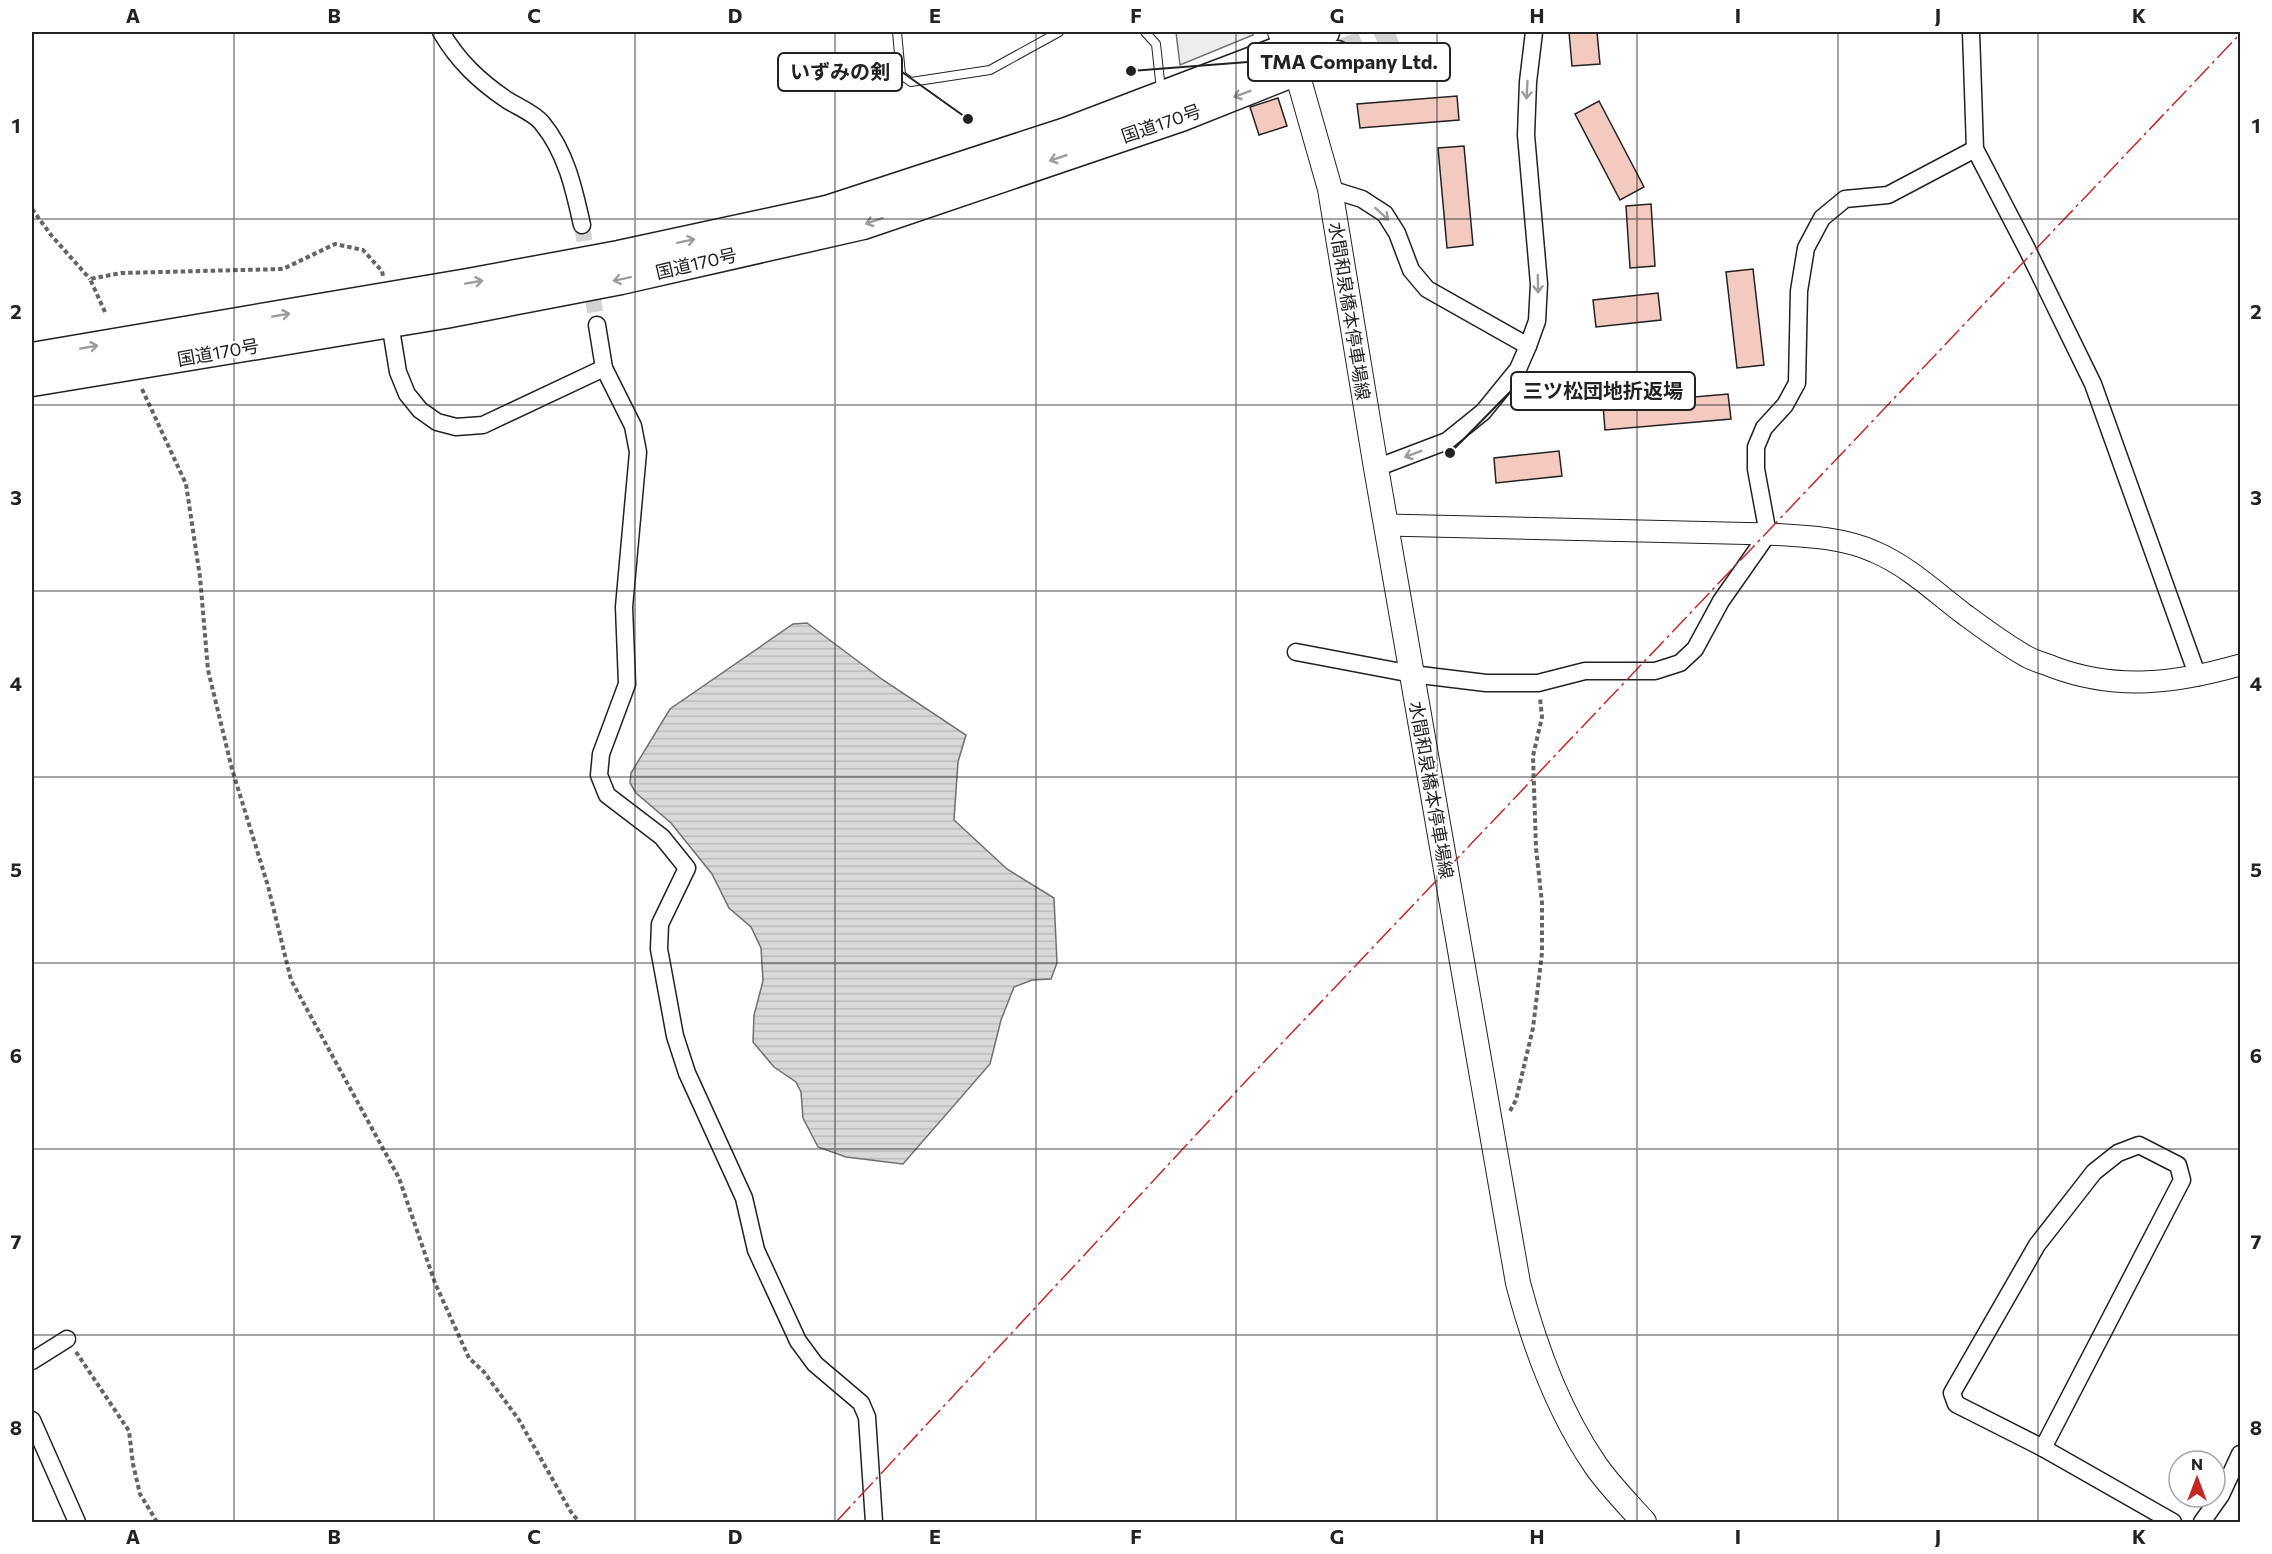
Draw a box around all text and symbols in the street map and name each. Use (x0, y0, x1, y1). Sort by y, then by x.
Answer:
text: A (126, 3, 140, 27)
text: B (327, 3, 341, 27)
text: C (527, 3, 541, 27)
text: D (728, 3, 742, 27)
text: E (929, 3, 941, 27)
text: F (1130, 3, 1142, 27)
text: G (1330, 3, 1344, 27)
text: H (1530, 3, 1545, 27)
text: I (1735, 3, 1741, 27)
text: J (1935, 3, 1941, 27)
text: K (2132, 3, 2146, 27)
callout: TMA Company Ltd. (1248, 43, 1450, 81)
text: TMA Company Ltd. (1260, 49, 1438, 73)
callout: いずみの剣 (778, 53, 902, 91)
text: いずみの剣 (790, 59, 890, 83)
one-way arrow (1522, 79, 1533, 99)
one-way arrow (1233, 89, 1252, 100)
street label: 国道170号 (1118, 99, 1204, 147)
text: 1 (11, 113, 21, 137)
text: 1 (2251, 113, 2261, 137)
one-way arrow (1049, 154, 1068, 165)
one-way arrow (1374, 207, 1389, 221)
one-way arrow (864, 216, 883, 227)
street label: 水間和泉橋本停車場線 (1325, 220, 1375, 402)
one-way arrow (676, 234, 695, 246)
street label: 国道170号 (653, 243, 739, 283)
one-way arrow (1532, 273, 1544, 293)
one-way arrow (613, 274, 632, 286)
one-way arrow (463, 276, 483, 287)
text: 2 (10, 299, 22, 323)
text: 2 (2250, 299, 2262, 323)
one-way arrow (271, 309, 291, 320)
street label: 国道170号 (175, 334, 261, 370)
one-way arrow (79, 342, 99, 353)
callout: 三ツ松団地折返場 (1511, 372, 1695, 410)
text: 三ツ松団地折返場 (1523, 378, 1683, 402)
one-way arrow (1404, 449, 1422, 460)
text: 3 (10, 485, 22, 509)
text: 3 (2250, 485, 2262, 509)
text: 4 (10, 671, 22, 695)
text: 4 (2250, 671, 2262, 695)
street label: 水間和泉橋本停車場線 (1406, 699, 1458, 881)
text: 5 (10, 857, 22, 881)
text: 5 (2250, 857, 2262, 881)
text: 6 (10, 1043, 22, 1067)
text: 6 (2250, 1043, 2262, 1067)
text: 7 (11, 1229, 22, 1253)
text: 7 (2251, 1229, 2262, 1253)
text: 8 (10, 1415, 22, 1439)
text: 8 (2250, 1415, 2262, 1439)
north arrow (2167, 1449, 2227, 1509)
text: N (2191, 1454, 2203, 1473)
text: A (126, 1524, 140, 1548)
text: B (327, 1524, 341, 1548)
text: C (527, 1524, 541, 1548)
text: D (728, 1524, 742, 1548)
text: E (929, 1524, 941, 1548)
text: F (1130, 1524, 1142, 1548)
text: G (1330, 1524, 1344, 1548)
text: H (1530, 1524, 1545, 1548)
text: I (1735, 1524, 1741, 1548)
text: J (1935, 1524, 1941, 1548)
text: K (2132, 1524, 2146, 1548)

